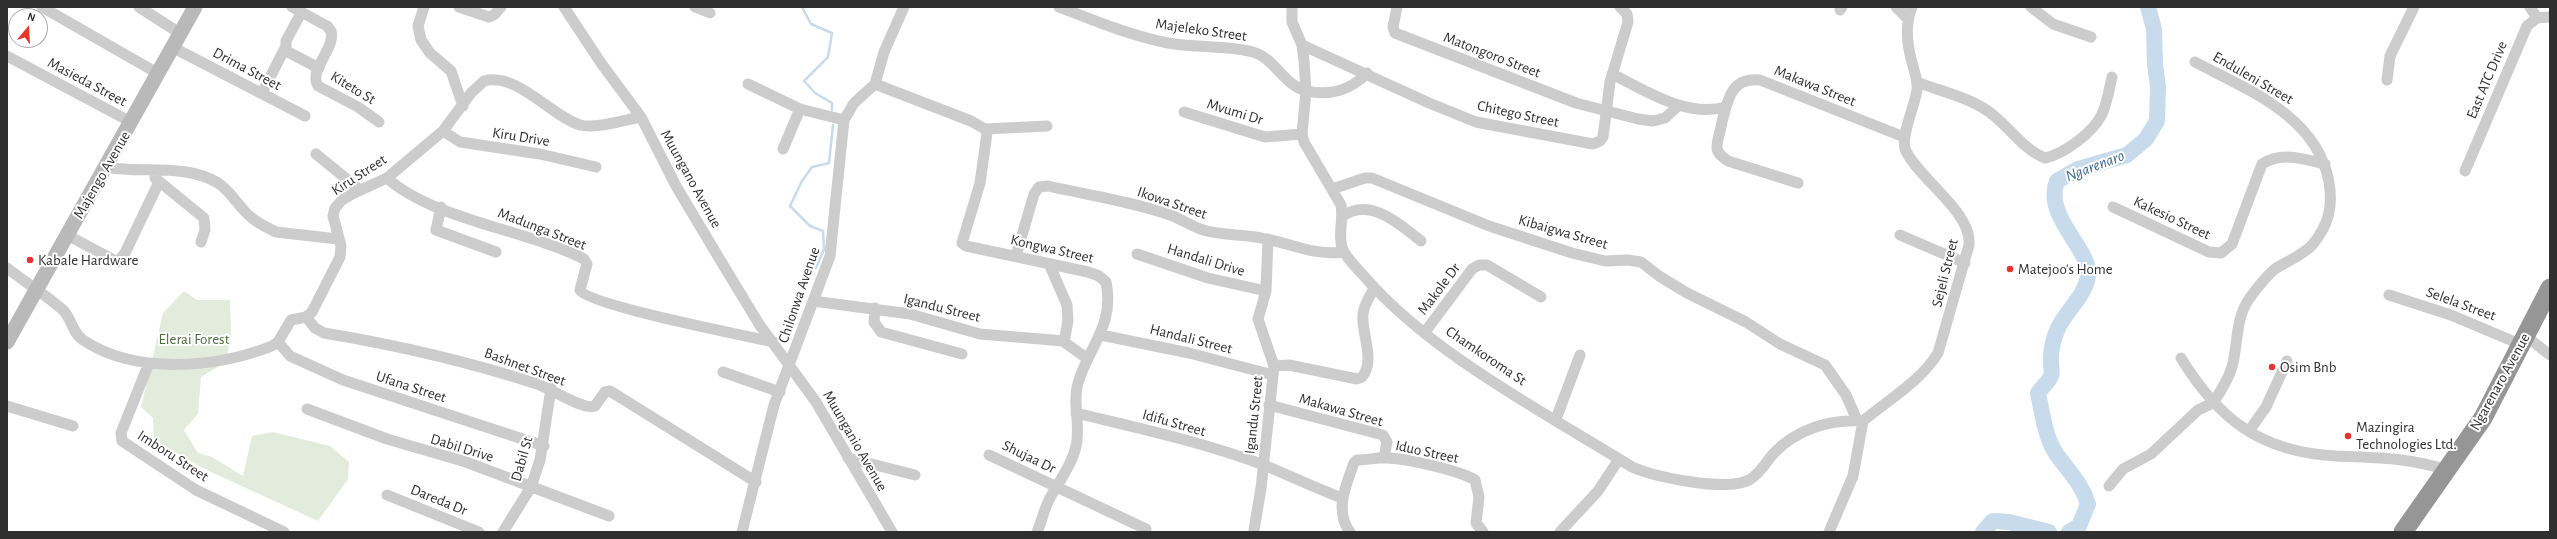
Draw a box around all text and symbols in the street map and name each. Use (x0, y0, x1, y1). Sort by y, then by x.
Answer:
north arrow (8, 8, 48, 48)
text: N (26, 11, 37, 23)
street label: Majeleko Street (1154, 15, 1248, 45)
street label: Matongoro Street (1441, 28, 1543, 82)
street label: East ATC Drive (2463, 38, 2511, 122)
street label: Drima Street (210, 43, 284, 95)
street label: Enduleni Street (2210, 48, 2296, 108)
street label: Masieda Street (44, 54, 130, 110)
street label: Makawa Street (1772, 61, 1858, 111)
street label: Kiteto St (327, 68, 379, 108)
street label: Mvumi Dr (1205, 95, 1265, 129)
street label: Chitego Street (1476, 97, 1560, 131)
street label: Kiru Drive (491, 124, 551, 150)
street label: Muungano Avenue (657, 127, 725, 231)
street label: Majengo Avenue (70, 128, 134, 222)
water label: Ngarenaro (2063, 146, 2127, 186)
street label: Kiru Street (328, 151, 390, 199)
street label: Ikowa Street (1135, 183, 1209, 223)
street label: Kakesio Street (2131, 192, 2213, 244)
street label: Madunga Street (495, 204, 589, 254)
street label: Kibaigwa Street (1516, 211, 1610, 253)
street label: Kongwa Street (1009, 231, 1095, 267)
street label: Sejeli Street (1928, 237, 1962, 309)
street label: Handali Drive (1165, 240, 1247, 280)
street label: Chilonwa Avenue (774, 245, 824, 345)
place label: Kabale Hardware (38, 251, 138, 269)
marker: Kabale Hardware (25, 255, 35, 265)
street label: Makole Dr (1414, 260, 1464, 318)
place label: Matejoo's Home (2018, 260, 2113, 278)
marker: Matejoo's Home (2005, 264, 2015, 274)
street label: Selela Street (2424, 283, 2498, 325)
street label: Igandu Street (902, 290, 982, 326)
street label: Handali Street (1148, 320, 1234, 358)
street label: Chamkoroma St (1442, 322, 1530, 390)
park label: Elerai Forest (159, 330, 229, 348)
street label: Ngarenaro Avenue (2466, 330, 2534, 434)
street label: Bashnet Street (482, 344, 568, 390)
place label: Osim Bnb (2280, 358, 2337, 376)
marker: Osim Bnb (2267, 362, 2277, 372)
street label: Ufana Street (373, 367, 449, 407)
street label: Igandu Street (1241, 375, 1267, 455)
street label: Muunganio Avenue (819, 387, 891, 495)
street label: Makawa Street (1297, 389, 1385, 431)
street label: Idifu Street (1140, 405, 1208, 441)
place label: Mazingira Technologies Ltd. (2356, 418, 2457, 453)
street label: Imboru Street (134, 426, 212, 486)
street label: Dabil Drive (428, 430, 496, 466)
marker: Mazingira Technologies Ltd. (2343, 431, 2353, 441)
street label: Dabil St (507, 434, 537, 484)
street label: Shujaa Dr (999, 436, 1059, 478)
street label: Iduo Street (1394, 437, 1460, 467)
street label: Dareda Dr (408, 480, 470, 520)

